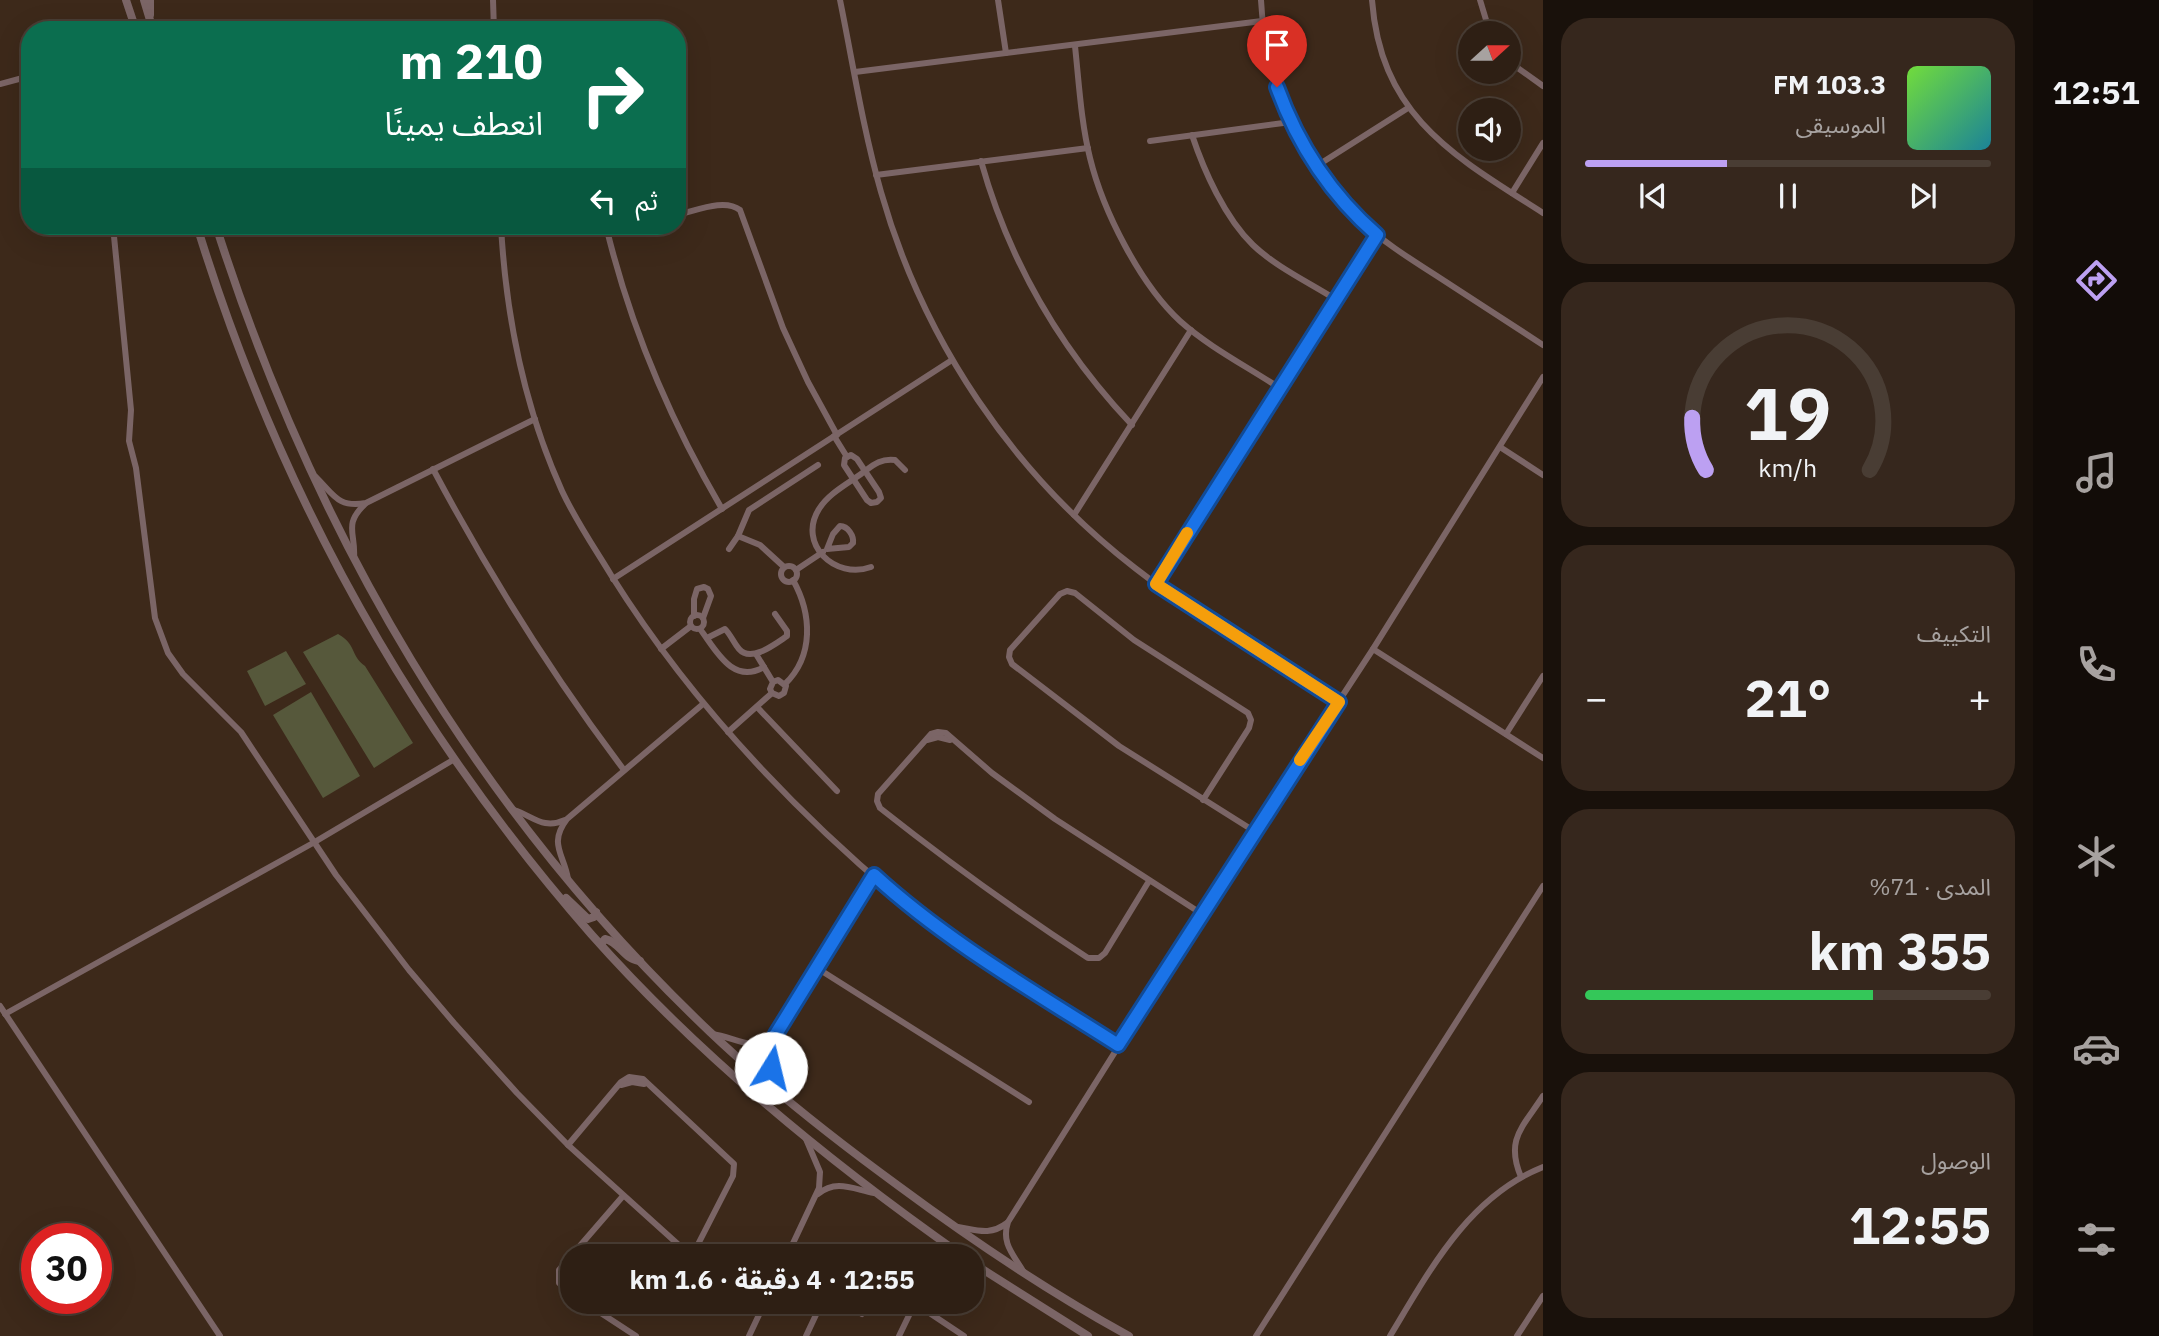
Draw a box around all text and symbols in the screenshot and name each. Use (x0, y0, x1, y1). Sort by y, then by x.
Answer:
pin (1247, 15, 1307, 87)
north arrow (1458, 21, 1521, 84)
map controls (1458, 21, 1521, 161)
icon: arrive (1258, 26, 1296, 64)
text: 210 m (399, 29, 543, 92)
icon: right (567, 49, 658, 140)
text: 103.3 FM (1773, 67, 1886, 101)
text: 12:51 (2052, 71, 2140, 113)
button: sound (1458, 98, 1521, 161)
text: انعطف يمينًا (384, 102, 543, 144)
text: الموسيقى (1795, 109, 1886, 139)
icon: previous (1634, 177, 1672, 215)
icon: pause (1769, 177, 1807, 215)
icon: next (1904, 177, 1942, 215)
icon: left (584, 182, 622, 220)
text: ثم (636, 183, 658, 217)
icon: directions (2072, 256, 2121, 305)
text: 19 (1744, 366, 1832, 461)
icon: music (2072, 448, 2121, 497)
text: km/h (1759, 451, 1817, 484)
text: التكييف (1917, 618, 1991, 648)
icon: phone (2072, 640, 2121, 689)
text: 21° (1745, 664, 1831, 731)
text: − (1585, 673, 1608, 722)
text: + (1968, 673, 1991, 722)
icon: climate (2072, 832, 2121, 881)
text: المدى · 71% (1869, 871, 1991, 901)
text: 355 km (1809, 917, 1991, 984)
icon: car (2072, 1024, 2121, 1073)
position arrow (734, 1031, 808, 1105)
text: الوصول (1921, 1145, 1991, 1175)
text: 12:55 (1849, 1191, 1991, 1258)
icon: filters (2072, 1215, 2121, 1264)
speed limit sign: 30 (21, 1223, 112, 1314)
text: 12:55 · 4 دقيقة · 1.6 km (630, 1262, 914, 1296)

